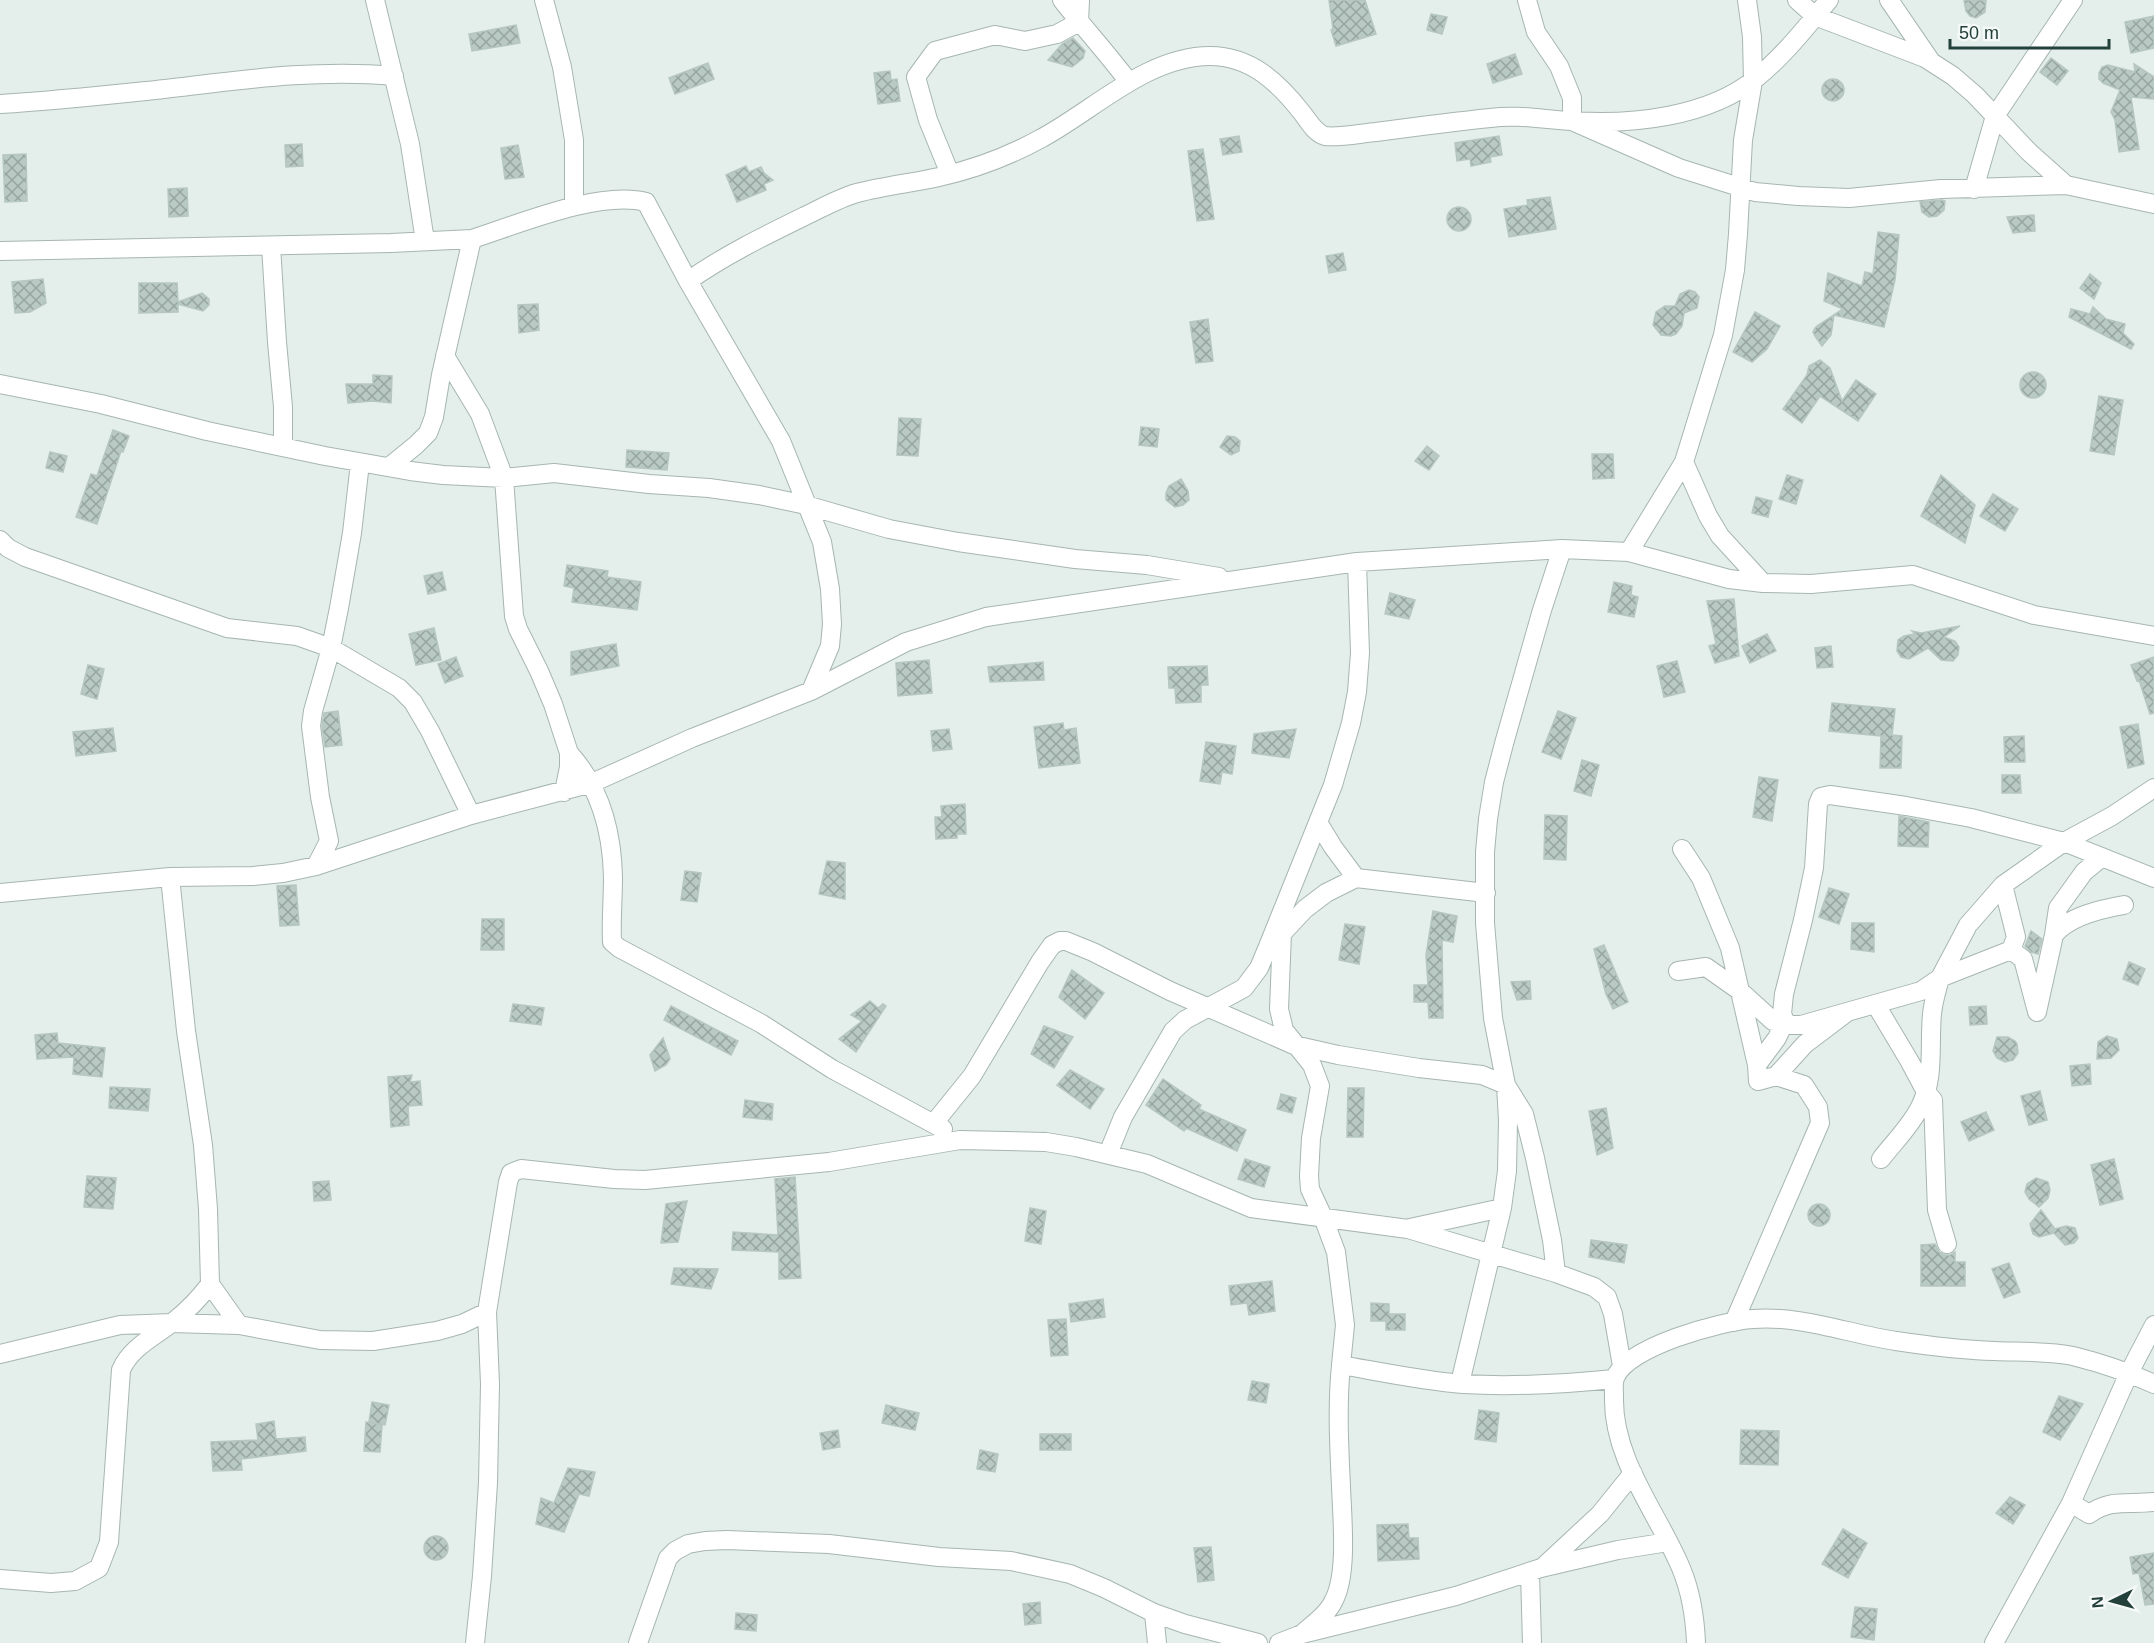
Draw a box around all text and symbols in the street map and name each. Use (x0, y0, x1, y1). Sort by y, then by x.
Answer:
scale bar (1950, 12, 2109, 50)
text: 50 m (1959, 23, 1999, 43)
north arrow (2082, 1571, 2142, 1631)
text: N (2089, 1596, 2107, 1609)

